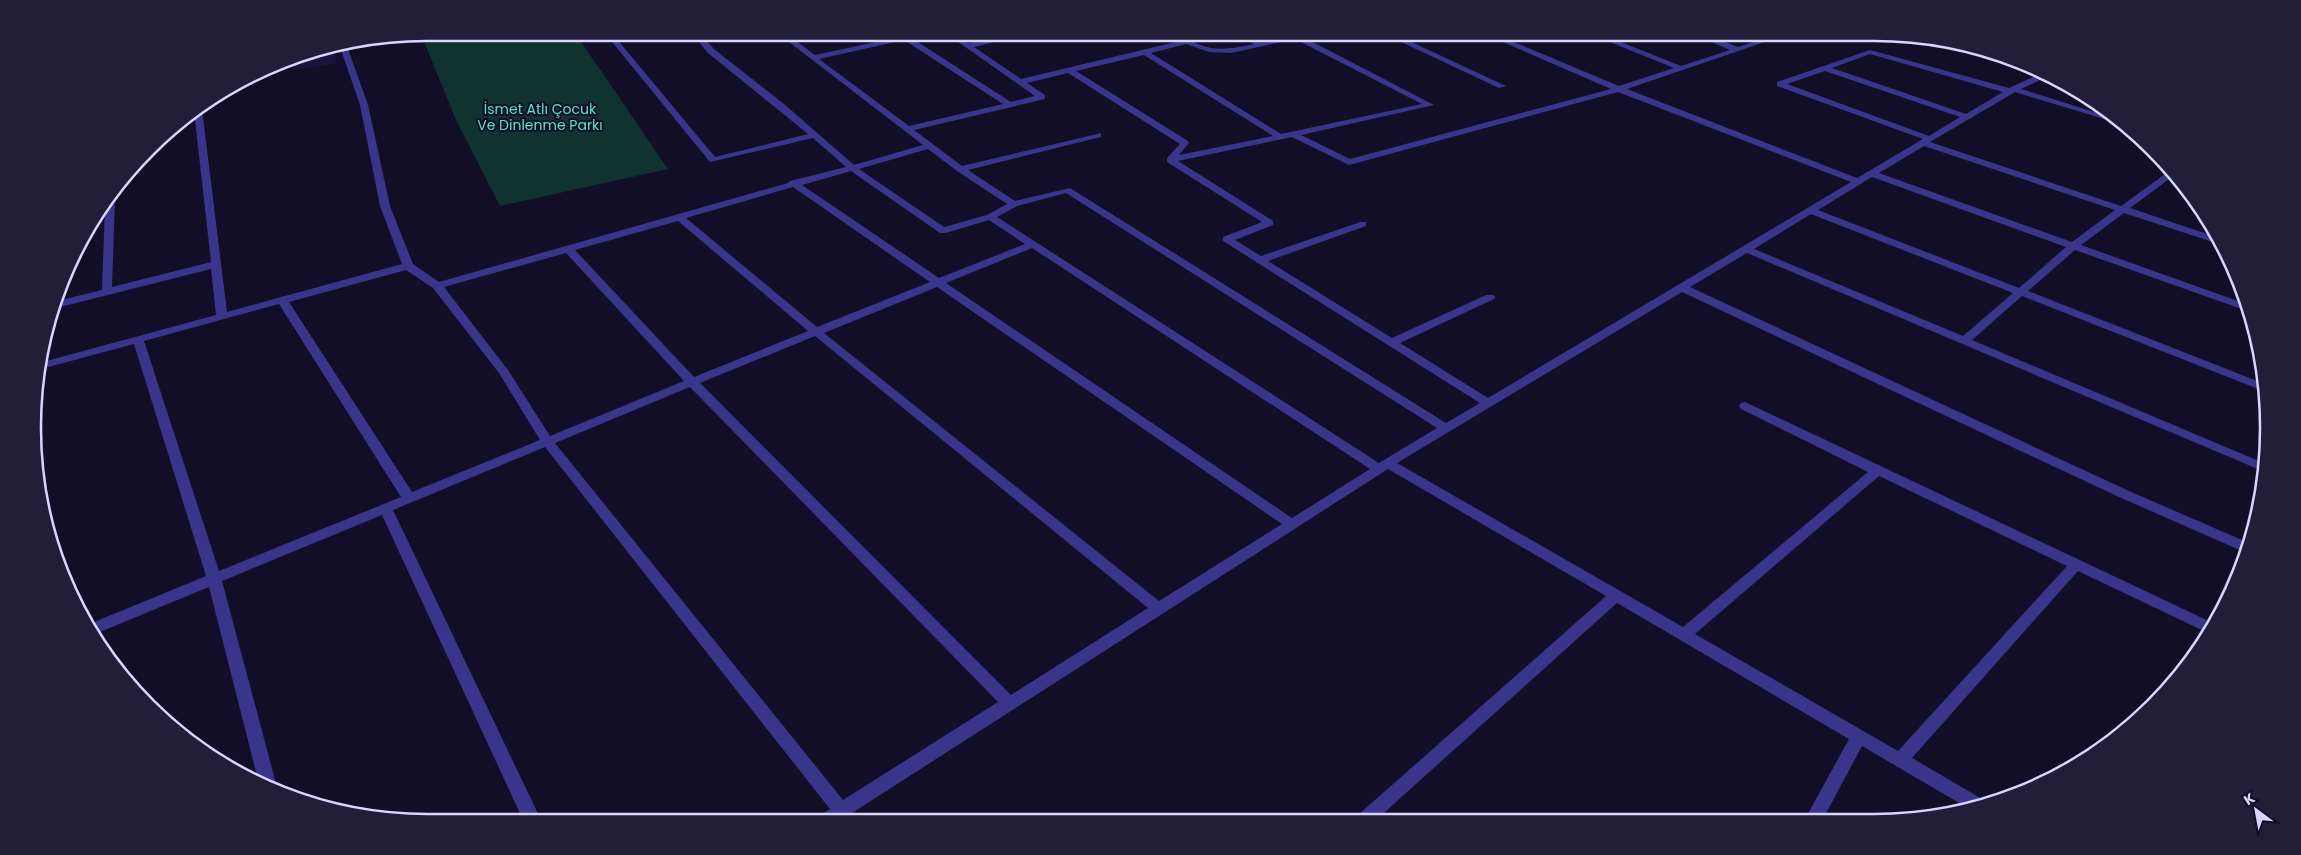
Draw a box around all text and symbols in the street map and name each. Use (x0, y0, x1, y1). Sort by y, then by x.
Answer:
park label: İsmet Atlı Çocuk Ve Dinlenme Parkı (477, 99, 603, 135)
north arrow (2231, 785, 2281, 835)
text: K (2240, 788, 2259, 810)

